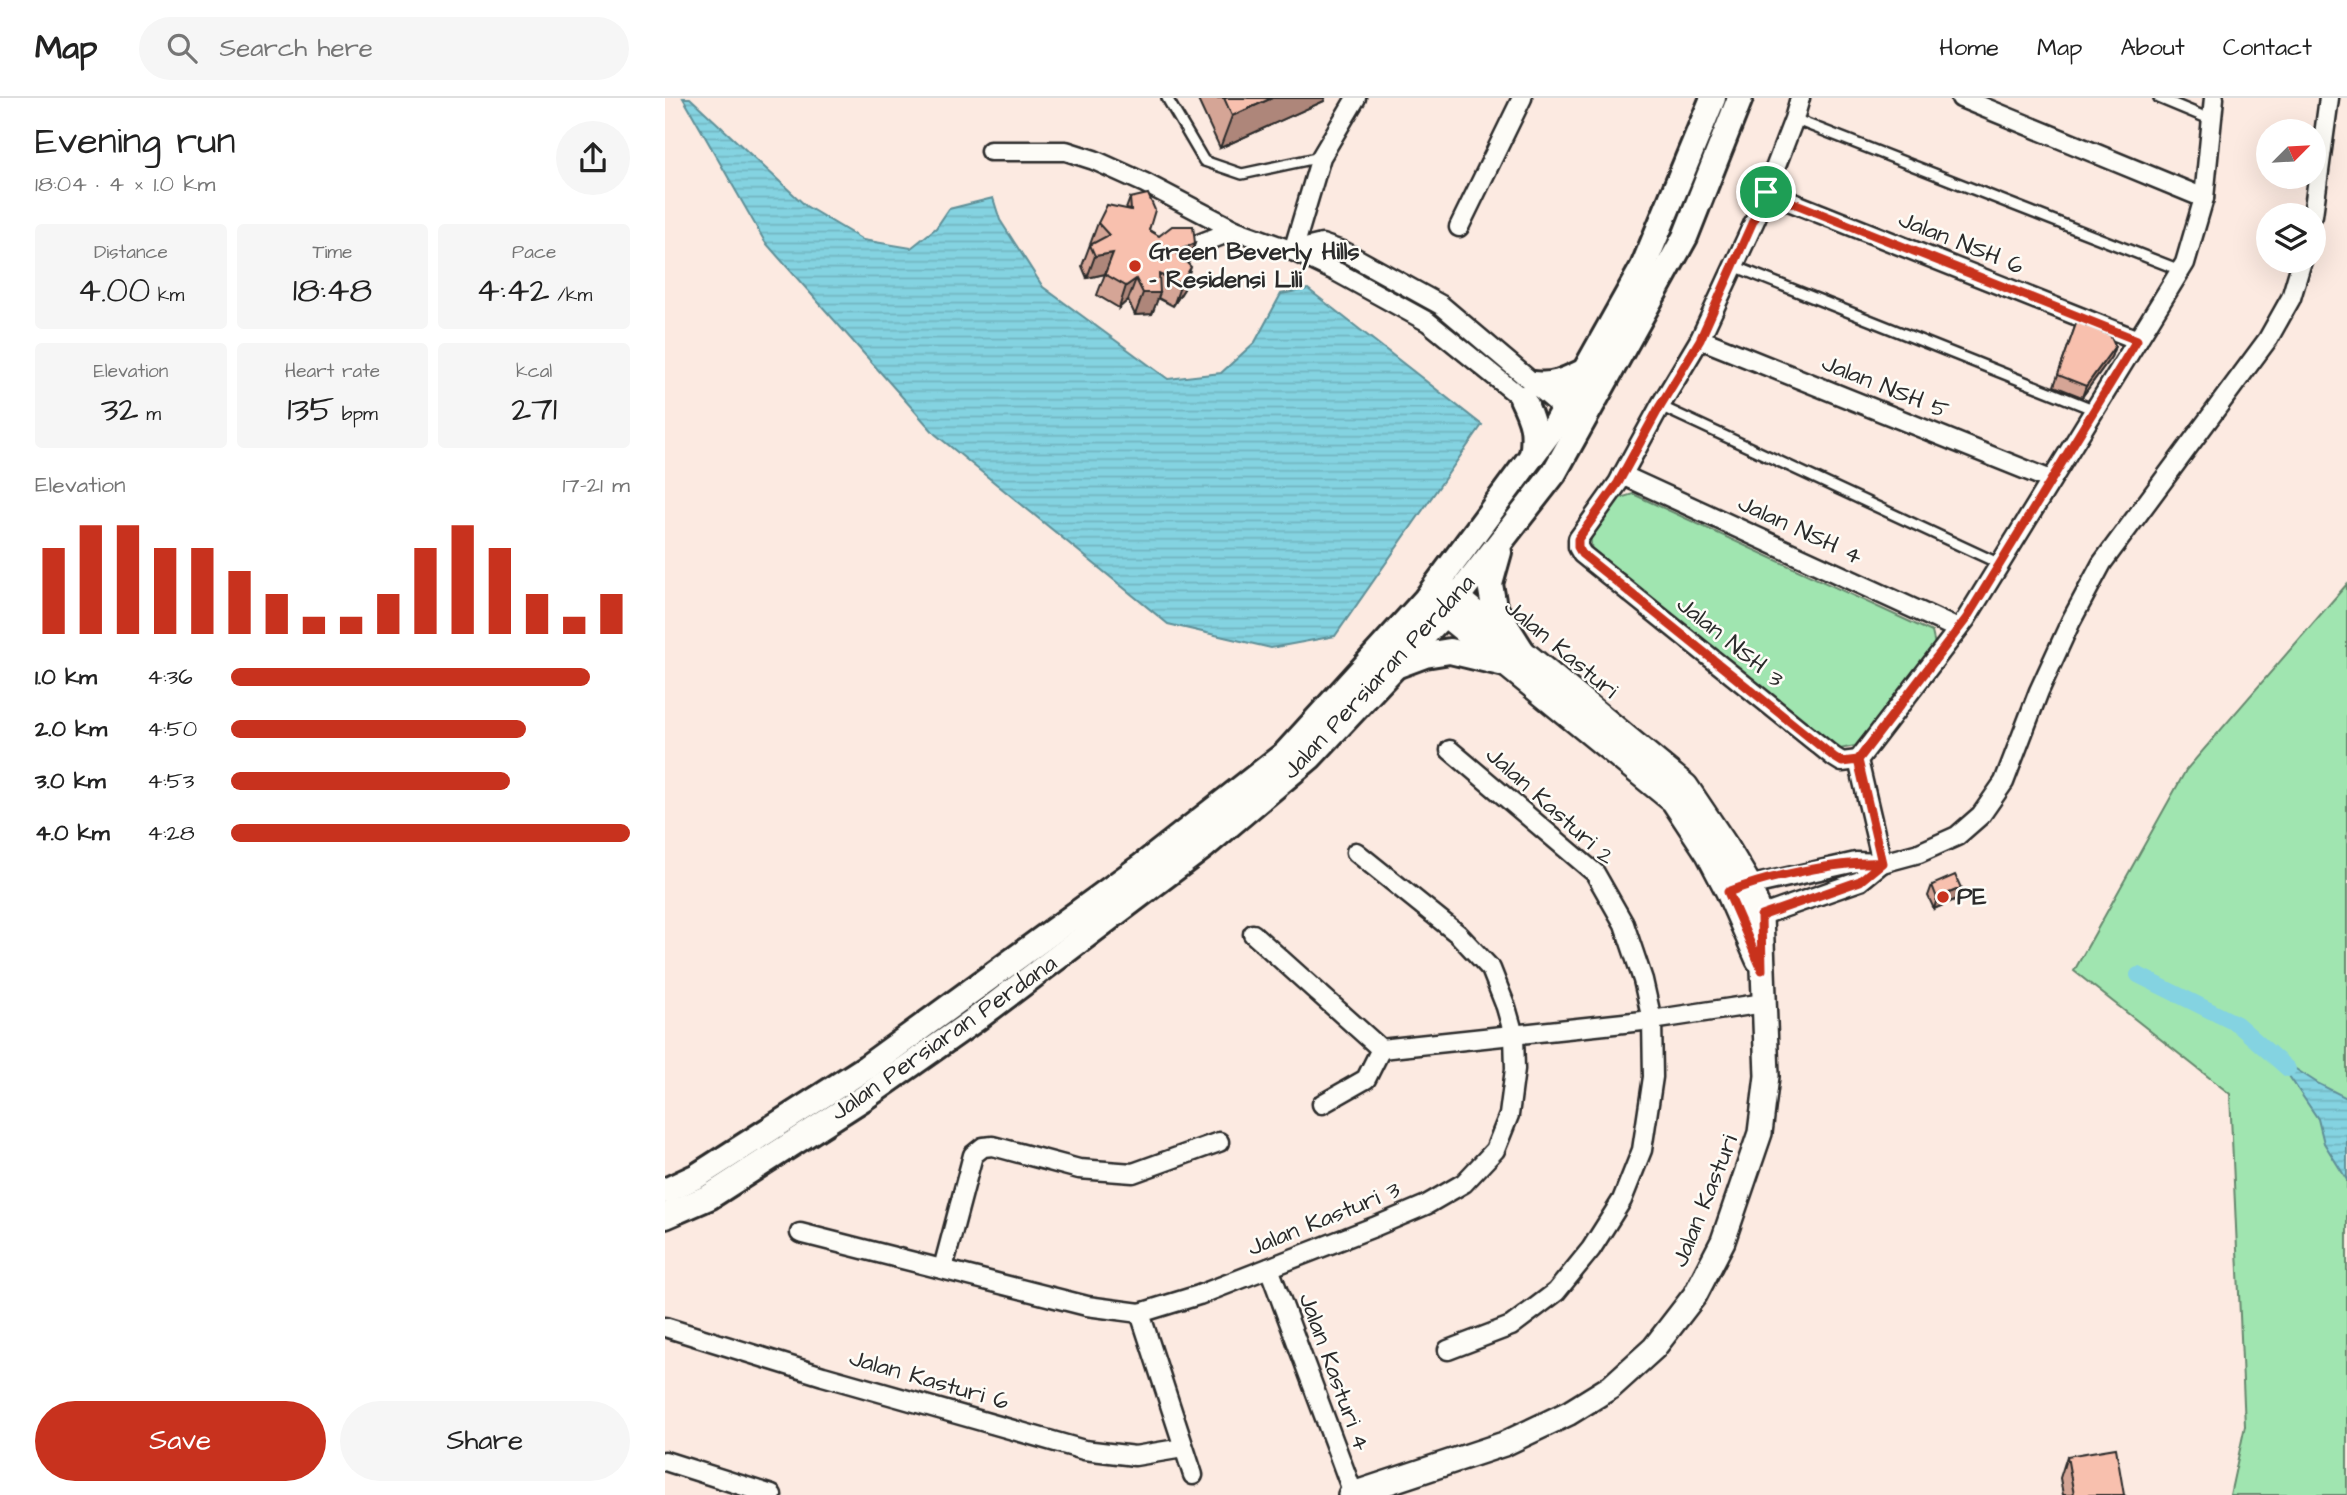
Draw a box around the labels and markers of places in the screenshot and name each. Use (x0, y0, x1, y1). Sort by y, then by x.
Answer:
pin (1736, 162, 1796, 222)
place label: Green Beverly Hills - Residensi Lili (1149, 235, 1359, 297)
marker: Green Beverly Hills - Residensi Lili (1127, 258, 1143, 274)
place label: PE (1957, 880, 1987, 914)
marker: PE (1935, 889, 1951, 905)

